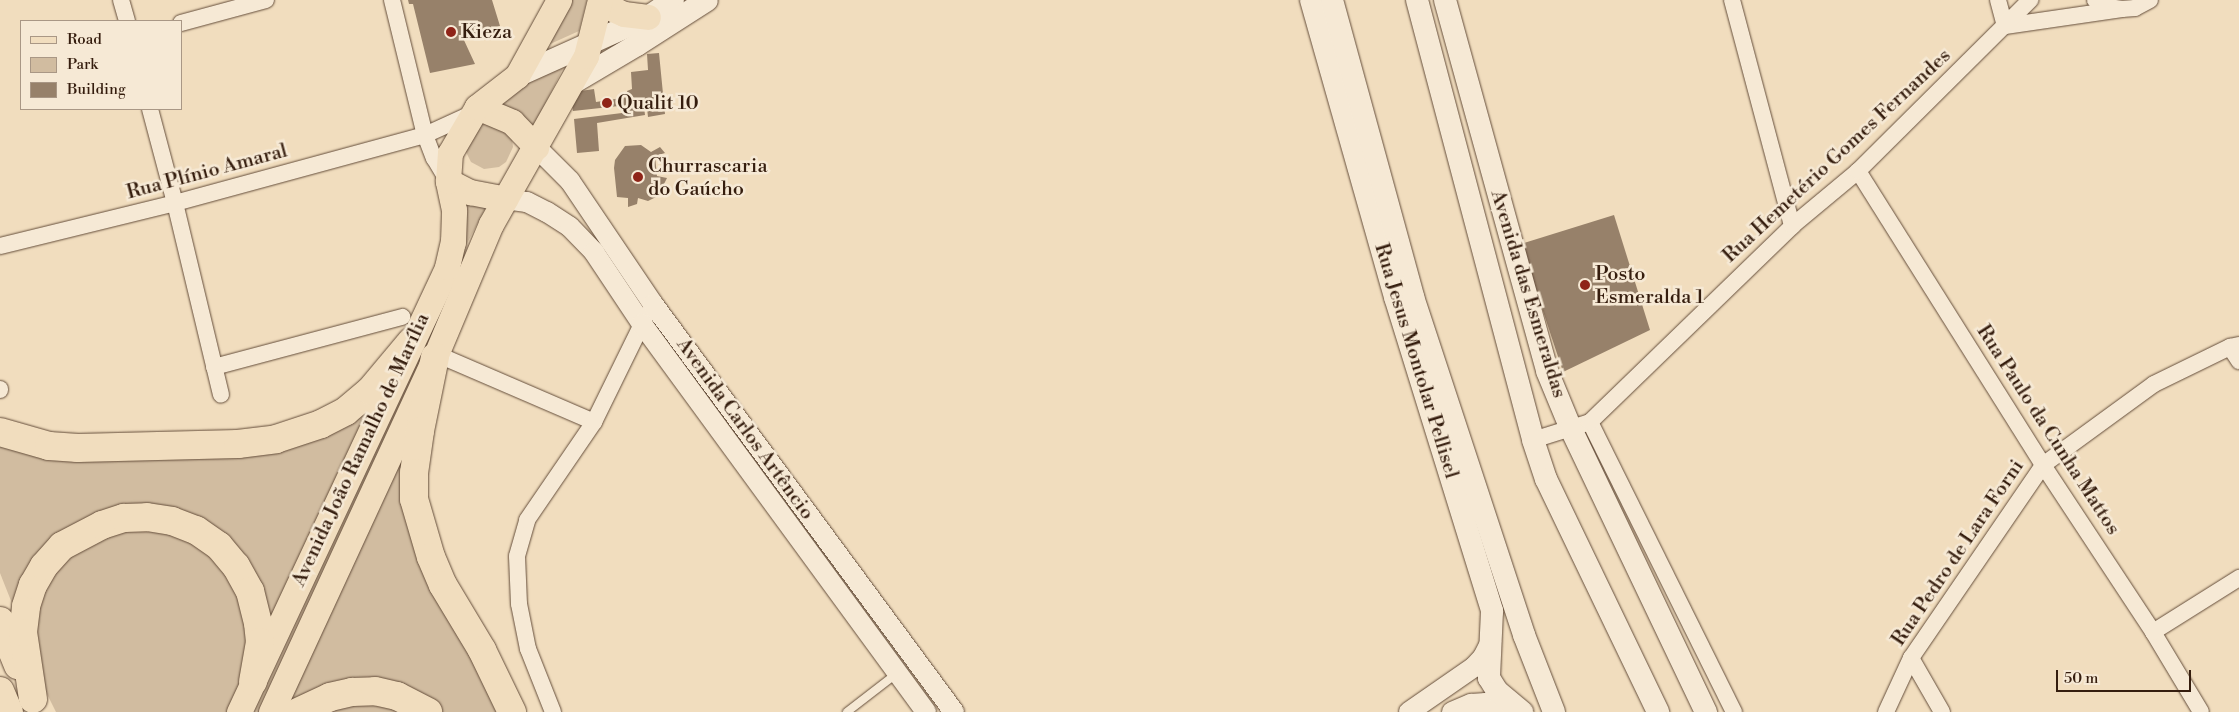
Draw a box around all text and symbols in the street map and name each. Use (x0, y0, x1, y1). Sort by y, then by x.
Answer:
legend (20, 20, 182, 110)
place label: Kieza (461, 20, 512, 44)
marker: Kieza (445, 26, 457, 38)
text: Road (67, 30, 102, 49)
street label: Rua Hemetério Gomes Fernandes (1718, 44, 1956, 268)
text: Park (67, 55, 98, 74)
text: Building (67, 80, 126, 99)
place label: Qualit 10 (617, 91, 699, 115)
marker: Qualit 10 (601, 97, 613, 109)
street label: Rua Plínio Amaral (124, 139, 290, 205)
place label: Churrascaria do Gaúcho (648, 154, 768, 201)
marker: Churrascaria do Gaúcho (632, 171, 644, 183)
street label: Avenida das Esmeraldas (1485, 187, 1571, 401)
street label: Rua Jesus Montolar Pellisel (1369, 241, 1463, 481)
place label: Posto Esmeralda 1 (1595, 262, 1704, 309)
marker: Posto Esmeralda 1 (1579, 279, 1591, 291)
street label: Avenida João Ramalho de Marília (287, 310, 435, 590)
street label: Rua Paulo da Cunha Mattos (1971, 321, 2125, 539)
street label: Avenida Carlos Artêncio (671, 334, 819, 524)
street label: Rua Pedro de Lara Forni (1887, 455, 2029, 651)
scale bar (2059, 660, 2194, 692)
text: 50 m (2064, 669, 2098, 688)

